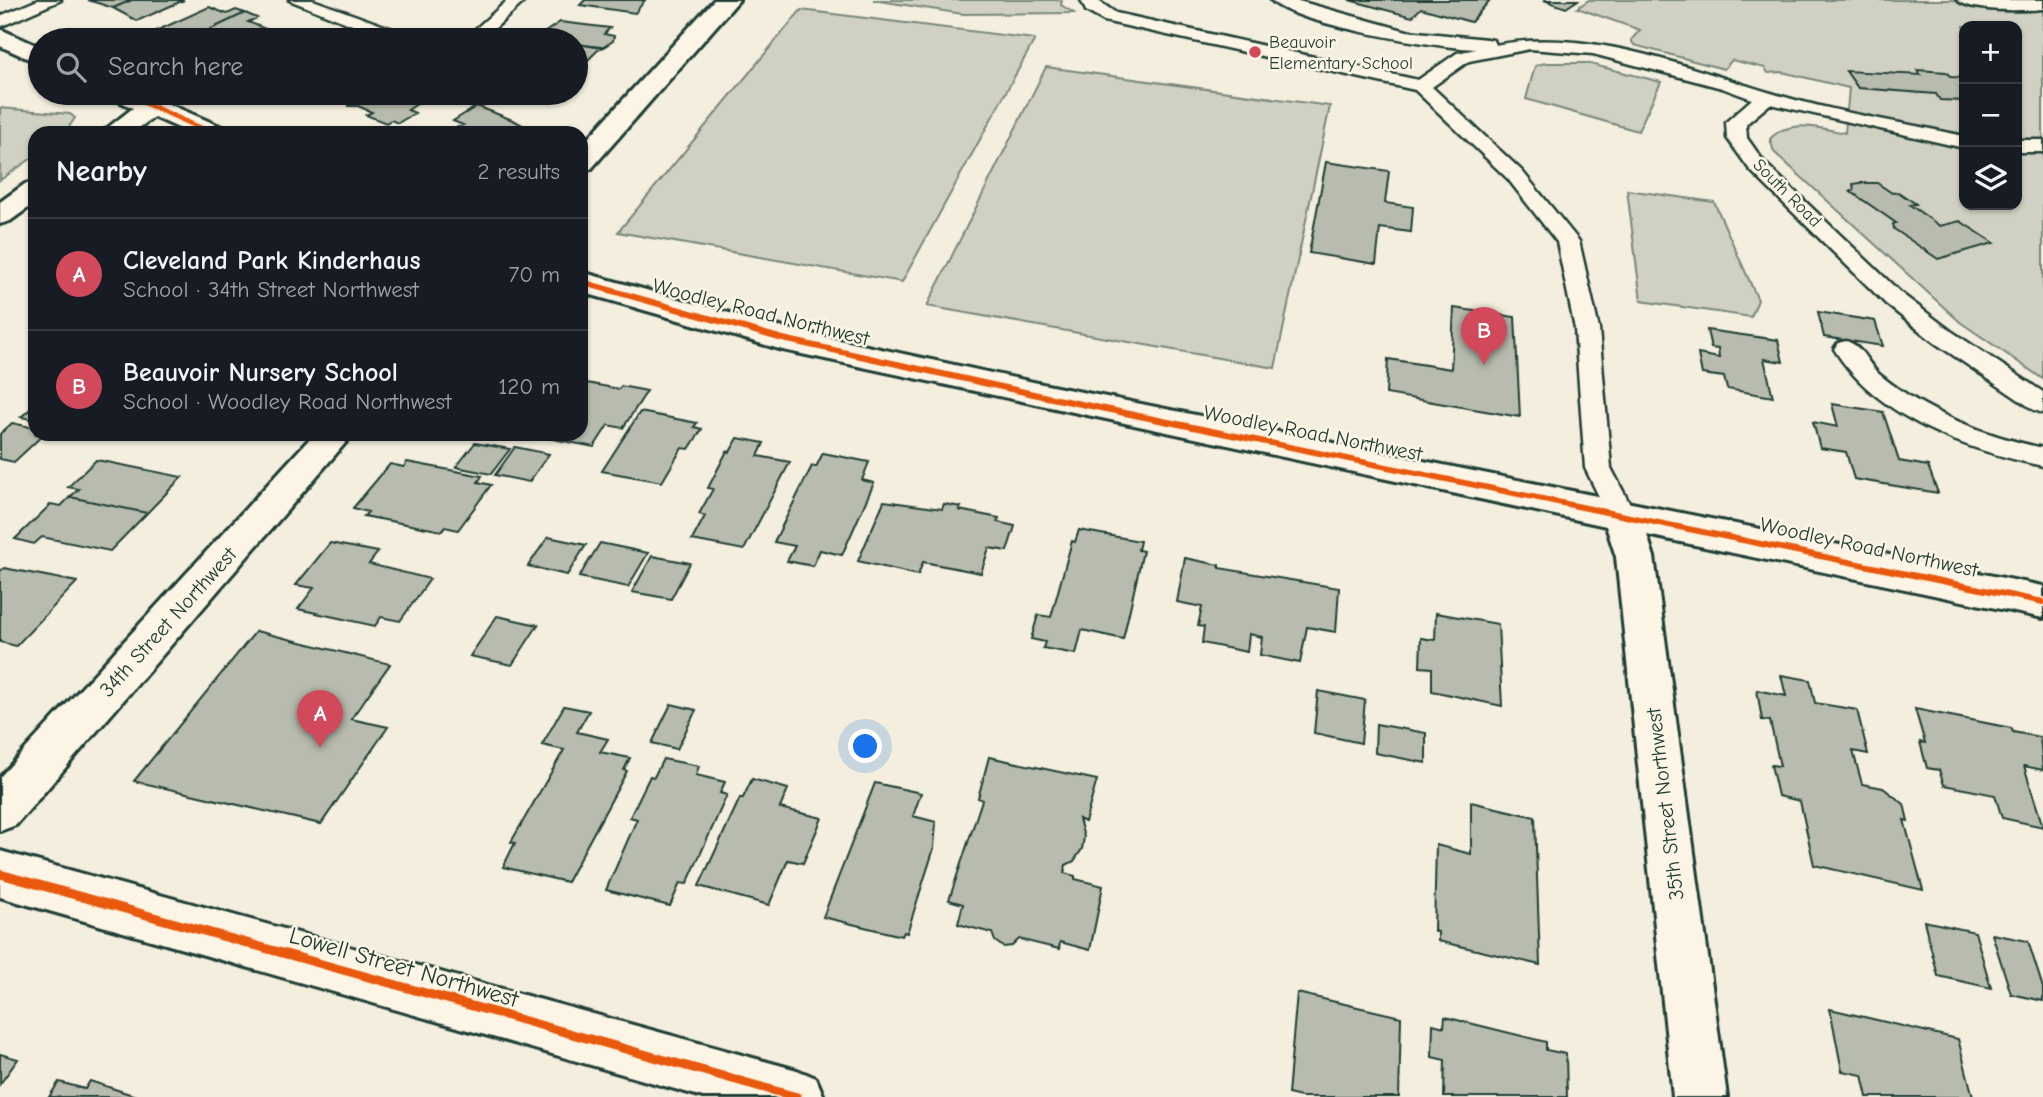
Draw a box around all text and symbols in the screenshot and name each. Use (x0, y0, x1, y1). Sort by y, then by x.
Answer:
map controls (1959, 21, 2022, 210)
button: + (1959, 21, 2022, 84)
search box (28, 28, 588, 105)
place label: Beauvoir Elementary School (1269, 32, 1413, 74)
marker: Beauvoir Elementary School (1247, 44, 1263, 60)
icon: search (52, 48, 90, 86)
text: Search here (108, 52, 243, 82)
button: − (1959, 84, 2022, 147)
button: layers (1959, 147, 2022, 210)
text: Nearby (56, 154, 147, 189)
street label: South Road (1748, 154, 1826, 232)
text: 2 results (478, 158, 560, 185)
text: Cleveland Park Kinderhaus (123, 246, 421, 276)
text: A (73, 261, 85, 288)
text: 70 m (508, 261, 560, 288)
street label: Woodley Road Northwest (650, 273, 873, 351)
text: School · 34th Street Northwest (123, 276, 419, 303)
pin: B (1461, 307, 1507, 365)
text: Beauvoir Nursery School (123, 358, 398, 388)
text: B (72, 373, 86, 400)
text: 120 m (498, 373, 560, 400)
text: School · Woodley Road Northwest (123, 388, 452, 415)
street label: Woodley Road Northwest (1201, 400, 1425, 466)
street label: Woodley Road Northwest (1758, 512, 1981, 582)
street label: 34th Street Northwest (95, 542, 242, 702)
pin: A (297, 690, 343, 748)
street label: 35th Street Northwest (1641, 705, 1689, 902)
your location (848, 729, 882, 763)
street label: Lowell Street Northwest (286, 921, 523, 1013)

